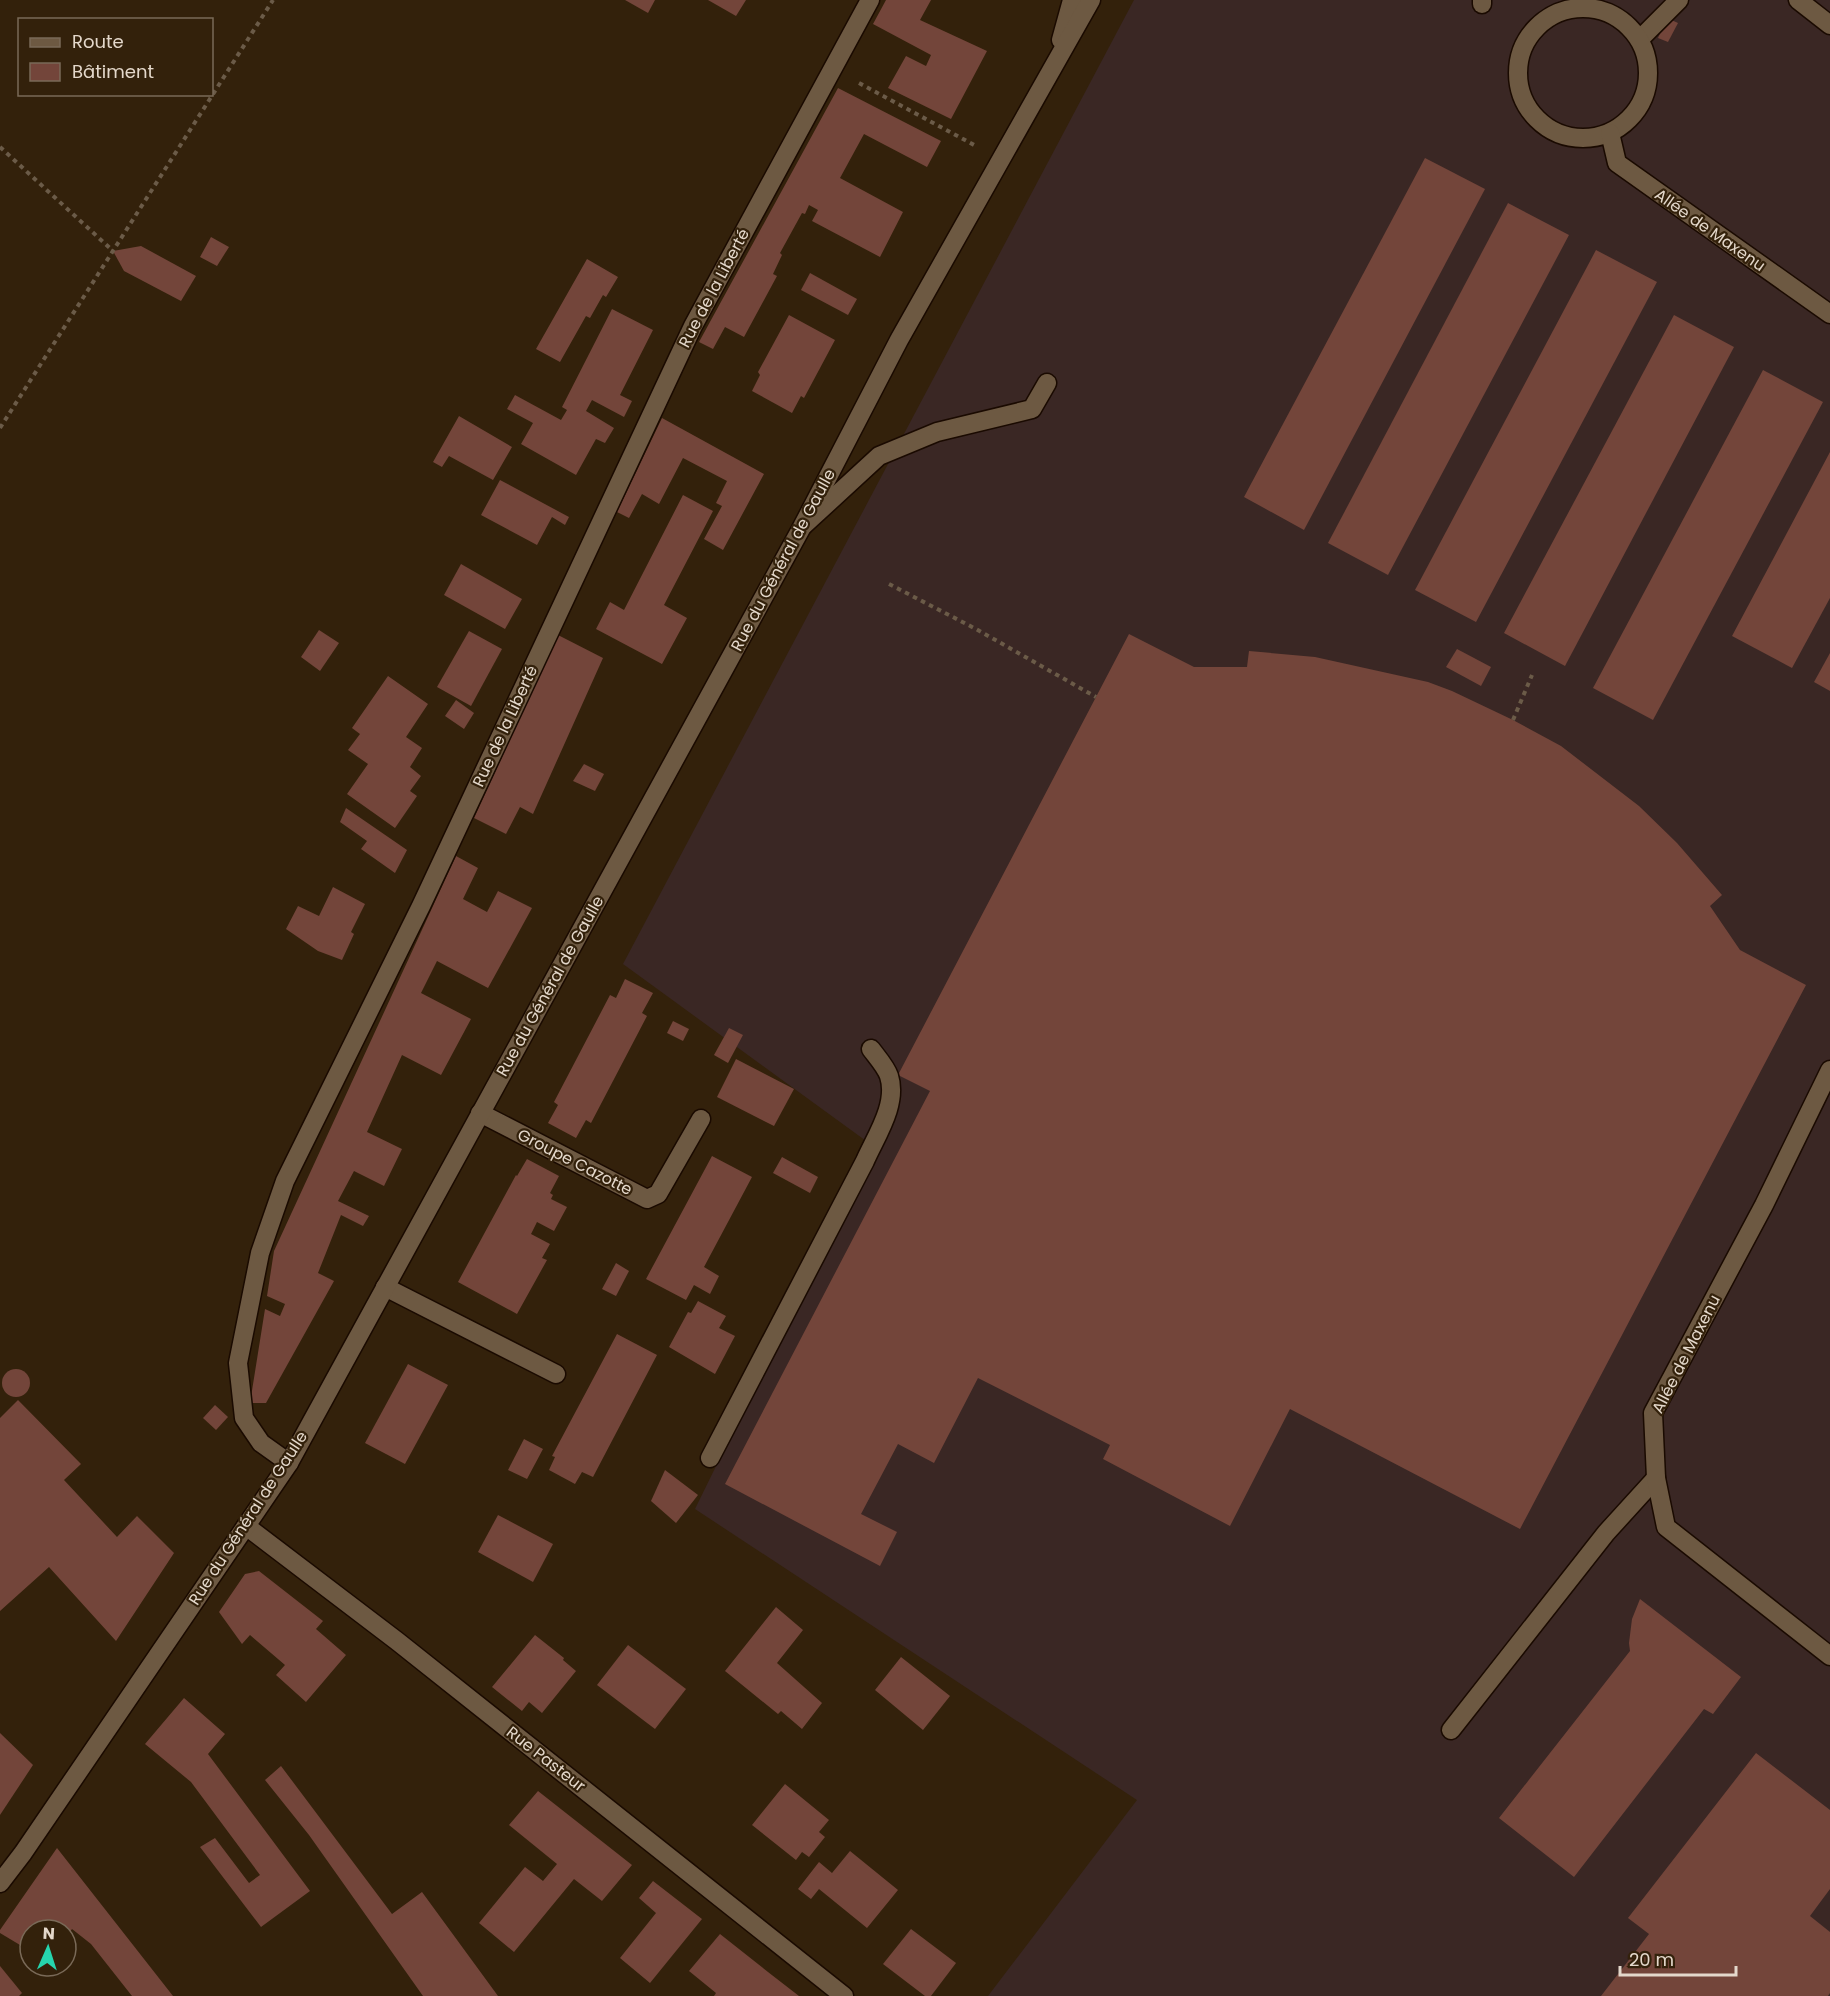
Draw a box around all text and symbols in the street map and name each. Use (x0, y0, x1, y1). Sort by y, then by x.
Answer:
legend (18, 18, 213, 96)
text: Route (72, 29, 124, 54)
text: Bâtiment (72, 59, 154, 84)
street label: Allée de Maxenu (1650, 183, 1770, 277)
street label: Rue de la Liberté (673, 224, 755, 351)
street label: Rue du Général de Gaulle (725, 465, 841, 655)
street label: Rue de la Liberté (467, 661, 543, 790)
street label: Rue du Général de Gaulle (491, 891, 609, 1080)
street label: Groupe Cazotte (514, 1123, 636, 1201)
street label: Allée de Maxenu (1646, 1291, 1726, 1417)
street label: Rue du Général de Gaulle (183, 1426, 313, 1610)
street label: Rue Pasteur (502, 1721, 590, 1797)
north arrow (18, 1918, 78, 1978)
text: N (42, 1922, 55, 1945)
scale bar (1620, 1939, 1736, 1977)
text: 20 m (1629, 1947, 1674, 1972)

